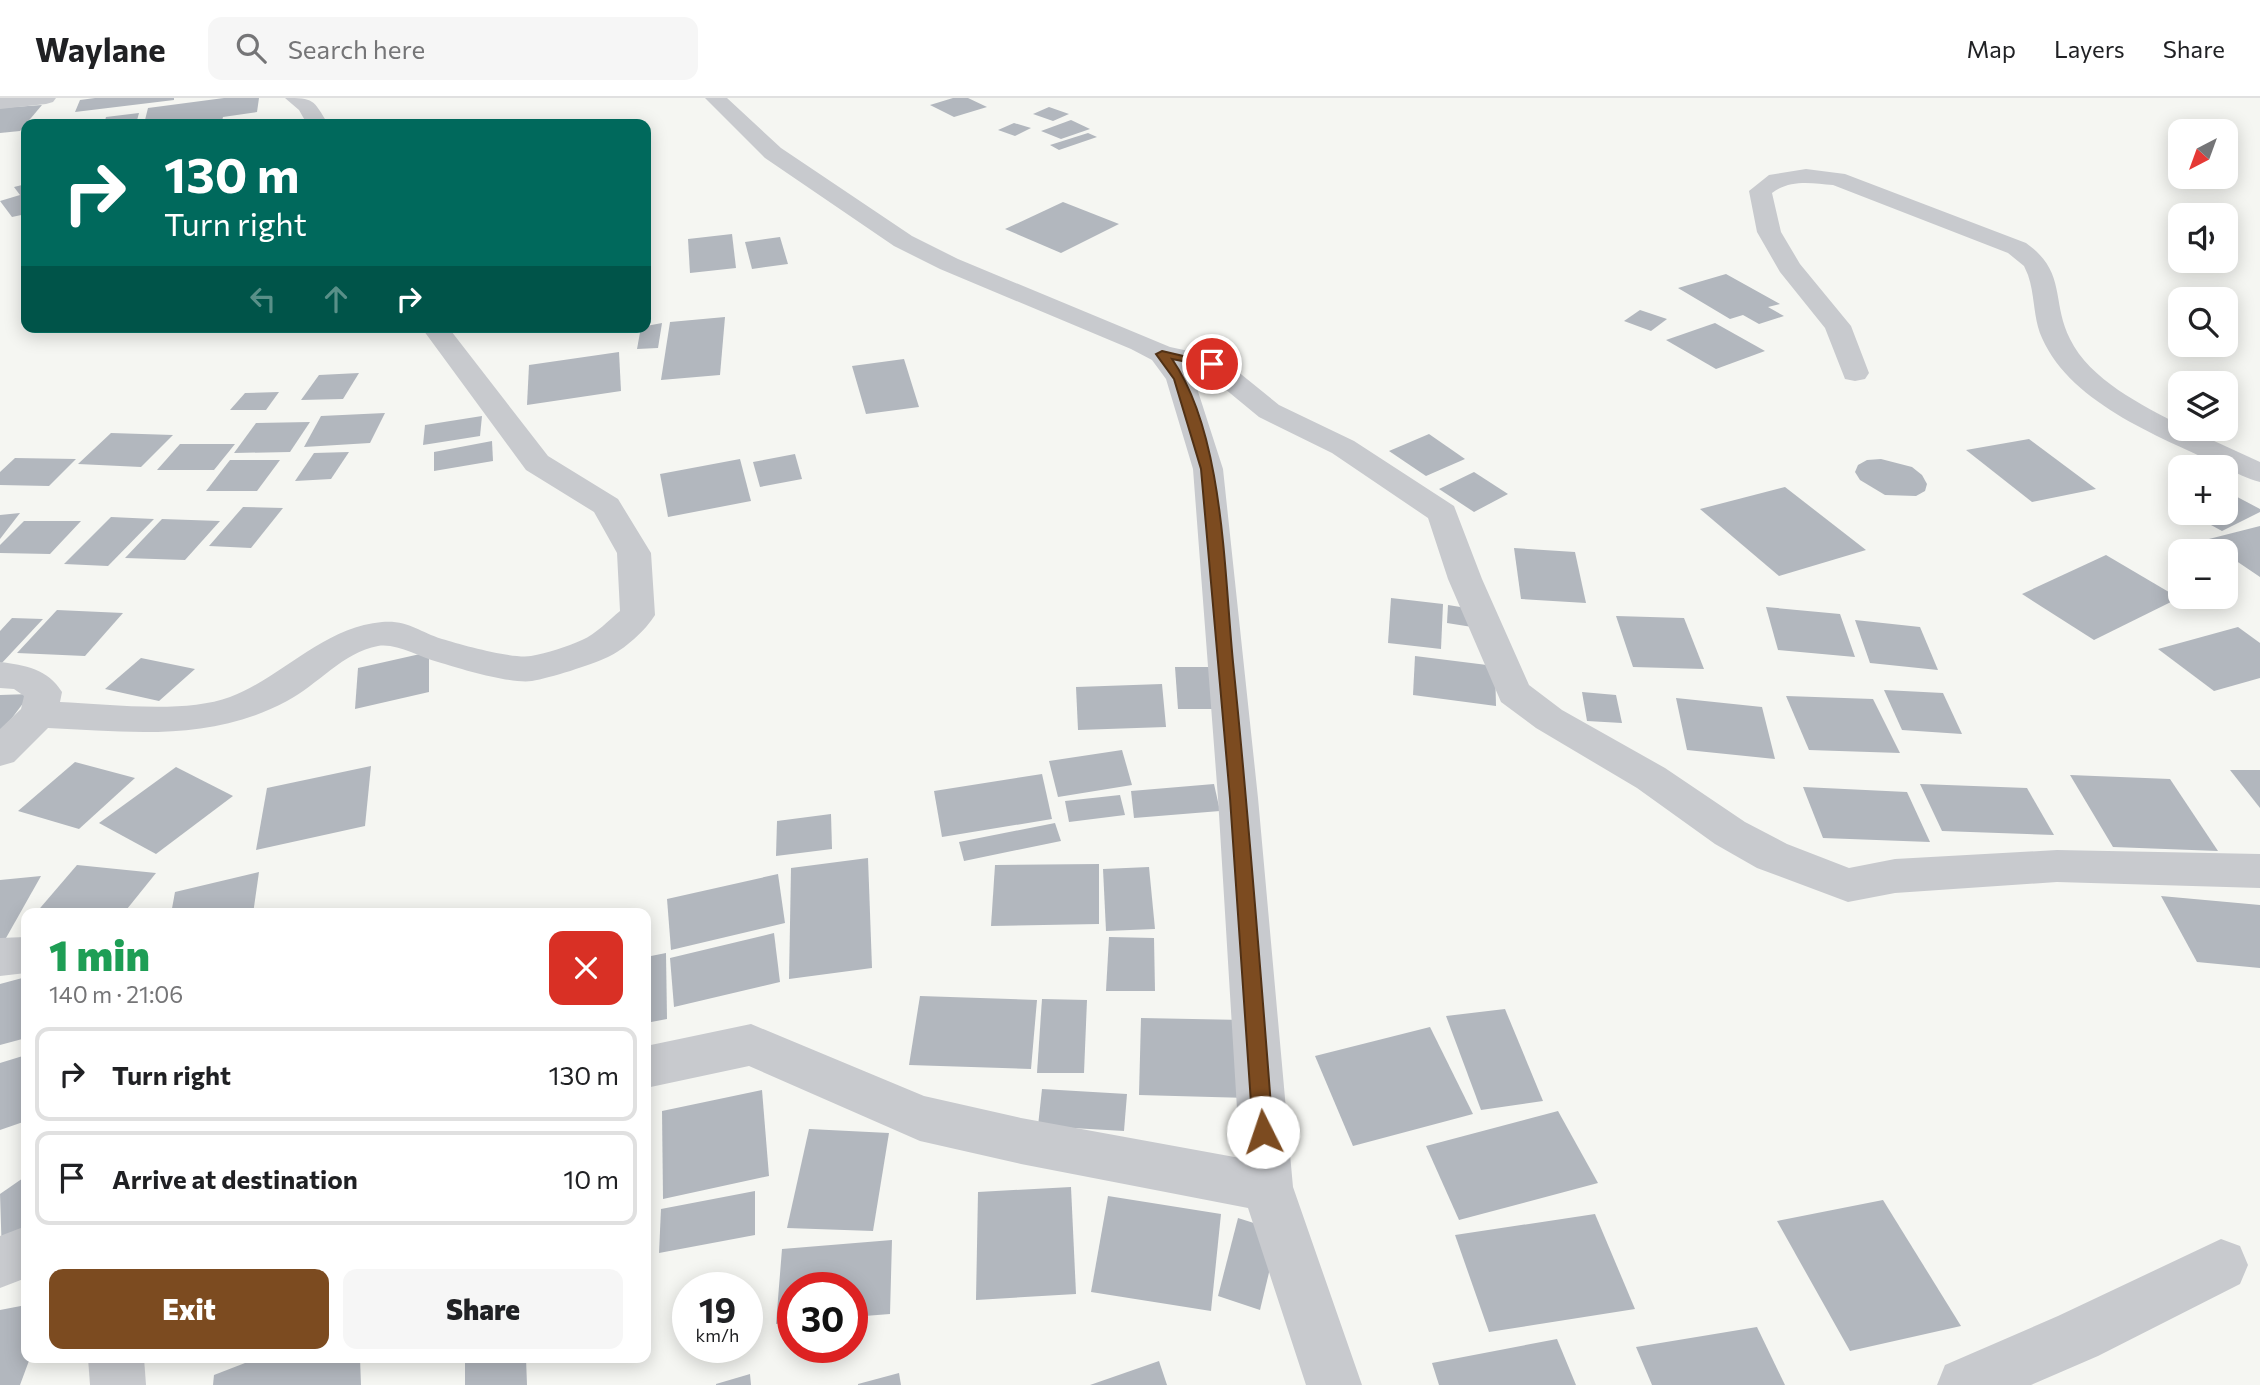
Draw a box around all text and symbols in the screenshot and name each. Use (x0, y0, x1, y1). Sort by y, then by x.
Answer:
search box (208, 17, 698, 80)
text: Waylane (35, 28, 166, 69)
icon: search (232, 29, 270, 67)
text: Search here (288, 33, 425, 64)
text: Map (1967, 34, 2016, 63)
text: Layers (2054, 34, 2125, 63)
text: Share (2163, 34, 2225, 63)
north arrow (2168, 119, 2238, 189)
map controls (2168, 119, 2238, 609)
text: 130 m (164, 143, 299, 203)
icon: right (49, 147, 140, 238)
text: Turn right (164, 203, 307, 243)
button: sound (2168, 203, 2238, 273)
icon: left (244, 280, 282, 318)
icon: ahead (317, 280, 355, 318)
icon: right (390, 280, 428, 318)
button: search (2168, 287, 2238, 357)
pin (1182, 334, 1242, 394)
icon: arrive (1193, 345, 1231, 383)
button: layers (2168, 371, 2238, 441)
button: + (2168, 455, 2238, 525)
button: − (2168, 539, 2238, 609)
text: 1 min (49, 928, 150, 980)
button: close (549, 931, 623, 1005)
text: 140 m · 21:06 (49, 980, 183, 1008)
icon: right (53, 1055, 91, 1093)
text: Turn right (112, 1059, 231, 1090)
text: 130 m (548, 1059, 619, 1090)
position arrow (1226, 1095, 1300, 1169)
icon: arrive (53, 1159, 91, 1197)
text: Arrive at destination (112, 1163, 358, 1194)
text: 10 m (563, 1163, 619, 1194)
button: Exit (49, 1269, 329, 1349)
button: Share (343, 1269, 623, 1349)
speed limit sign: 30 (777, 1272, 868, 1363)
text: 19 (699, 1287, 736, 1330)
text: km/h (696, 1324, 739, 1346)

